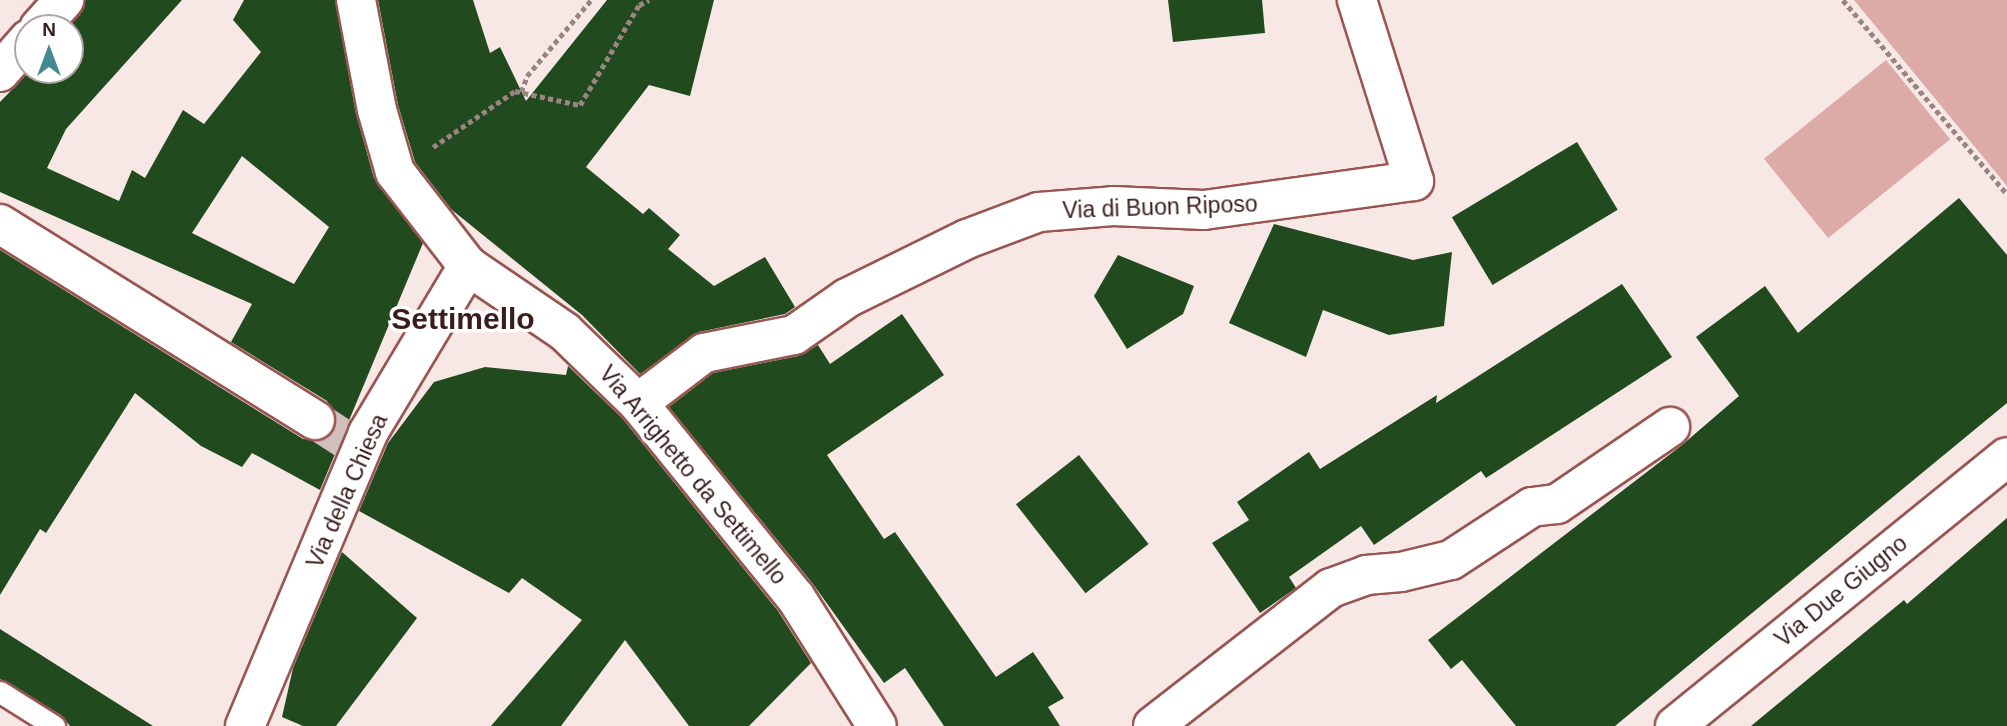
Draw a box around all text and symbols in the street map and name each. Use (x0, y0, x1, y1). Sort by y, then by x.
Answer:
north arrow (14, 14, 84, 84)
text: N (42, 19, 56, 40)
street label: Via di Buon Riposo (1062, 190, 1258, 224)
district label: Settimello (391, 301, 535, 337)
street label: Via Arrighetto da Settimello (593, 360, 793, 590)
street label: Via della Chiesa (301, 410, 393, 572)
street label: Via Due Giugno (1769, 529, 1913, 653)

